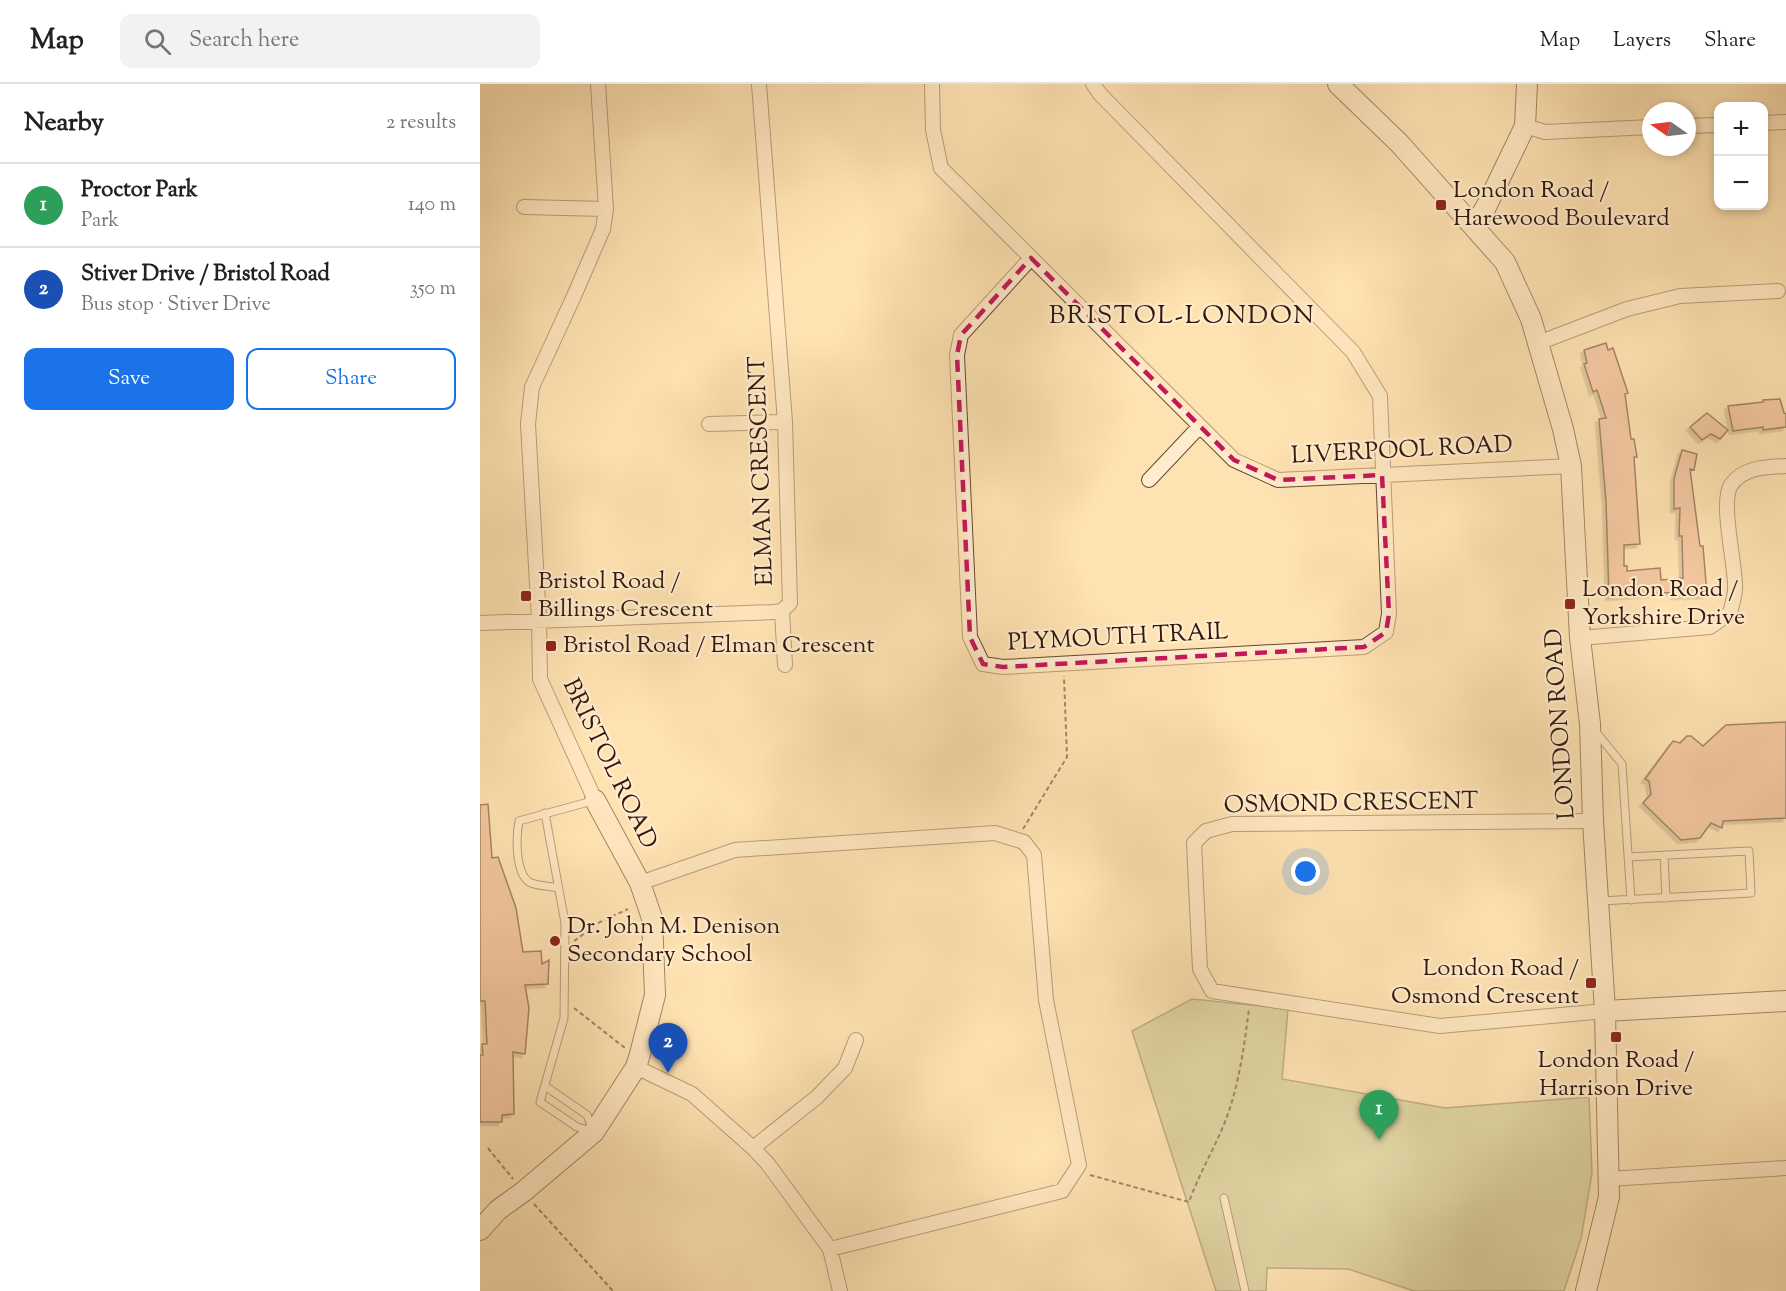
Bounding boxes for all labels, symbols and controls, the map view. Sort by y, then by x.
search box [120,14,540,68]
text: Map [30,21,84,61]
icon: search [141,25,174,58]
text: Search here [189,25,299,57]
text: Map [1540,26,1580,56]
text: Layers [1613,26,1671,56]
text: Share [1704,26,1756,56]
north arrow [1642,102,1696,156]
map controls [1714,102,1768,210]
button: + [1714,102,1768,156]
text: Nearby [24,105,104,142]
text: 2 results [386,109,456,138]
button: − [1714,156,1768,210]
place label: London Road / Harewood Boulevard [1453,174,1670,236]
text: Proctor Park [81,175,198,207]
text: 1 [40,191,47,220]
text: 140 m [408,191,456,220]
marker: London Road / Harewood Boulevard [1434,198,1448,212]
text: Park [81,207,119,236]
text: Stiver Drive / Bristol Road [81,259,330,291]
text: 2 [39,275,48,304]
text: 350 m [410,275,456,304]
text: Bus stop · Stiver Drive [81,291,271,320]
district label: BRISTOL-LONDON [1049,298,1315,335]
button: Save [24,348,234,410]
button: Share [246,348,456,410]
street label: ELMAN CRESCENT [741,355,783,587]
street label: LIVERPOOL ROAD [1290,428,1514,474]
place label: Bristol Road / Billings Crescent [538,565,713,627]
place label: London Road / Yorkshire Drive [1582,573,1745,635]
marker: Bristol Road / Billings Crescent [519,589,533,603]
marker: London Road / Yorkshire Drive [1563,597,1577,611]
street label: PLYMOUTH TRAIL [1007,615,1229,661]
street label: LONDON ROAD [1537,627,1585,821]
place label: Bristol Road / Elman Crescent [563,629,875,663]
marker: Bristol Road / Elman Crescent [544,639,558,653]
street label: BRISTOL ROAD [553,673,665,855]
street label: OSMOND CRESCENT [1223,785,1479,823]
your location [1291,857,1320,886]
place label: Dr. John M. Denison Secondary School [567,910,780,972]
marker: Dr. John M. Denison Secondary School [548,934,562,948]
place label: London Road / Osmond Crescent [1391,952,1579,1014]
marker: London Road / Osmond Crescent [1584,976,1598,990]
pin: 2 [648,1024,687,1073]
marker: London Road / Harrison Drive [1609,1030,1623,1044]
place label: London Road / Harrison Drive [1538,1044,1694,1106]
pin: 1 [1360,1090,1398,1140]

